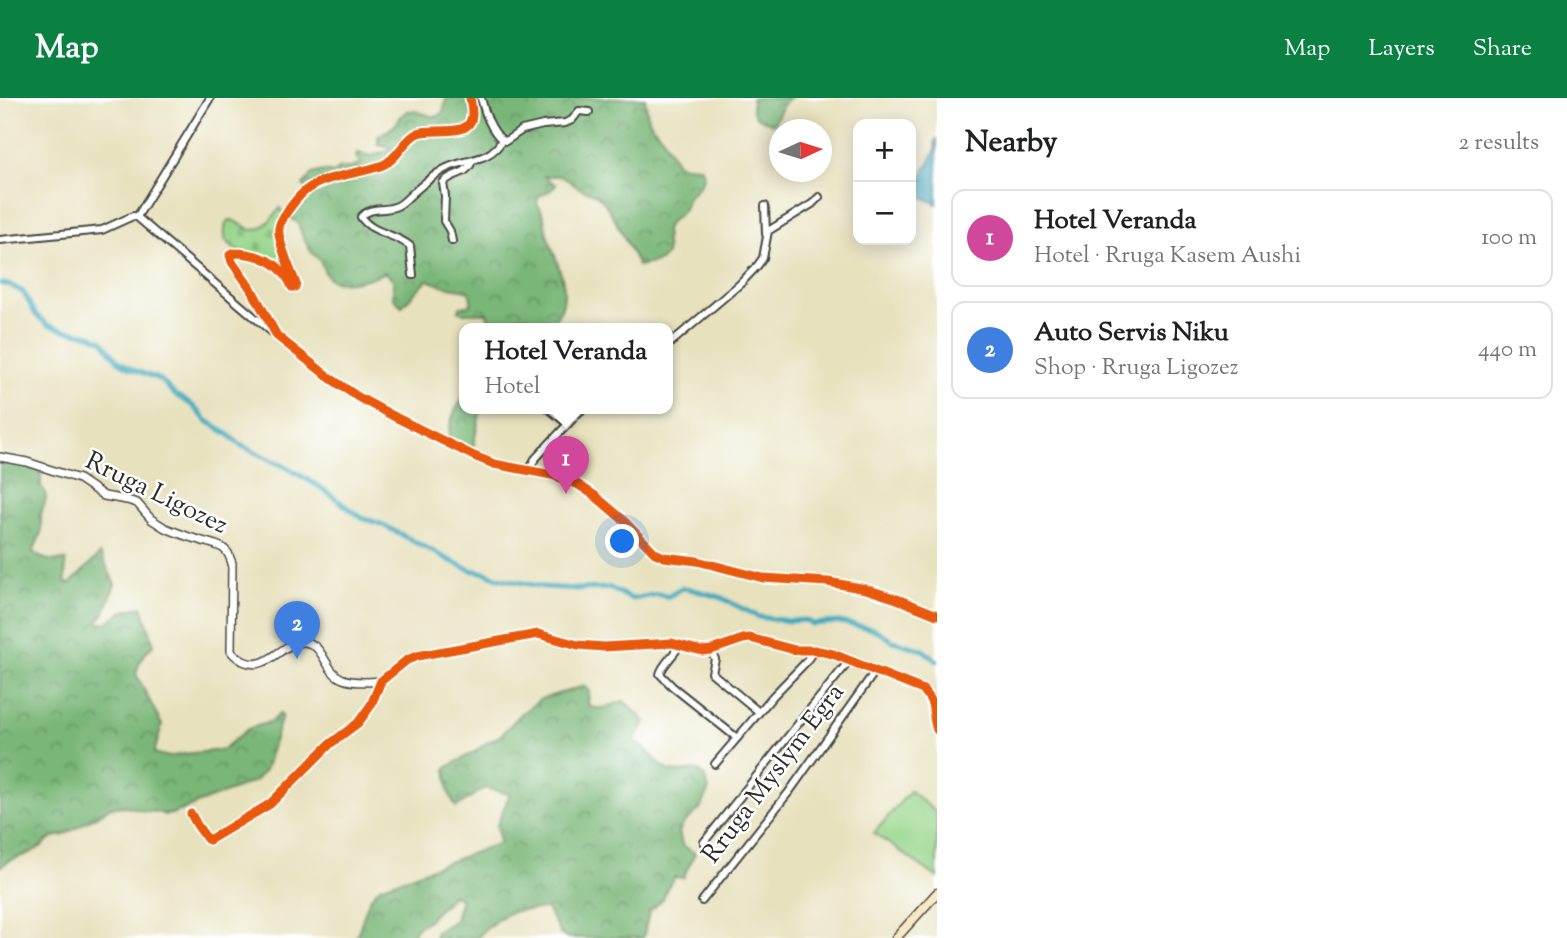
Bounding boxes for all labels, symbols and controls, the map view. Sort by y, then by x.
text: Map [35,25,99,73]
text: Map [1284,32,1330,66]
text: Layers [1368,32,1435,66]
text: Share [1473,32,1532,66]
north arrow [769,119,832,182]
map controls [853,119,916,245]
button: + [853,119,916,182]
text: Nearby [965,122,1057,165]
text: 2 results [1459,127,1539,160]
button: − [853,182,916,245]
text: Hotel Veranda [1034,203,1196,240]
text: 1 [986,222,994,255]
text: 100 m [1481,222,1537,255]
text: Hotel · Rruga Kasem Aushi [1034,240,1301,273]
text: Auto Servis Niku [1034,315,1229,352]
popup [459,323,673,414]
text: Hotel Veranda [485,334,647,371]
text: 2 [985,334,995,367]
text: 440 m [1478,334,1537,367]
text: Shop · Rruga Ligozez [1034,352,1238,385]
text: Hotel [485,371,540,404]
pin: 1 [543,436,589,494]
street label: Rruga Ligozez [78,443,234,545]
your location [605,524,639,558]
pin: 2 [274,601,320,659]
street label: Rruga Myslym Egra [694,676,854,872]

